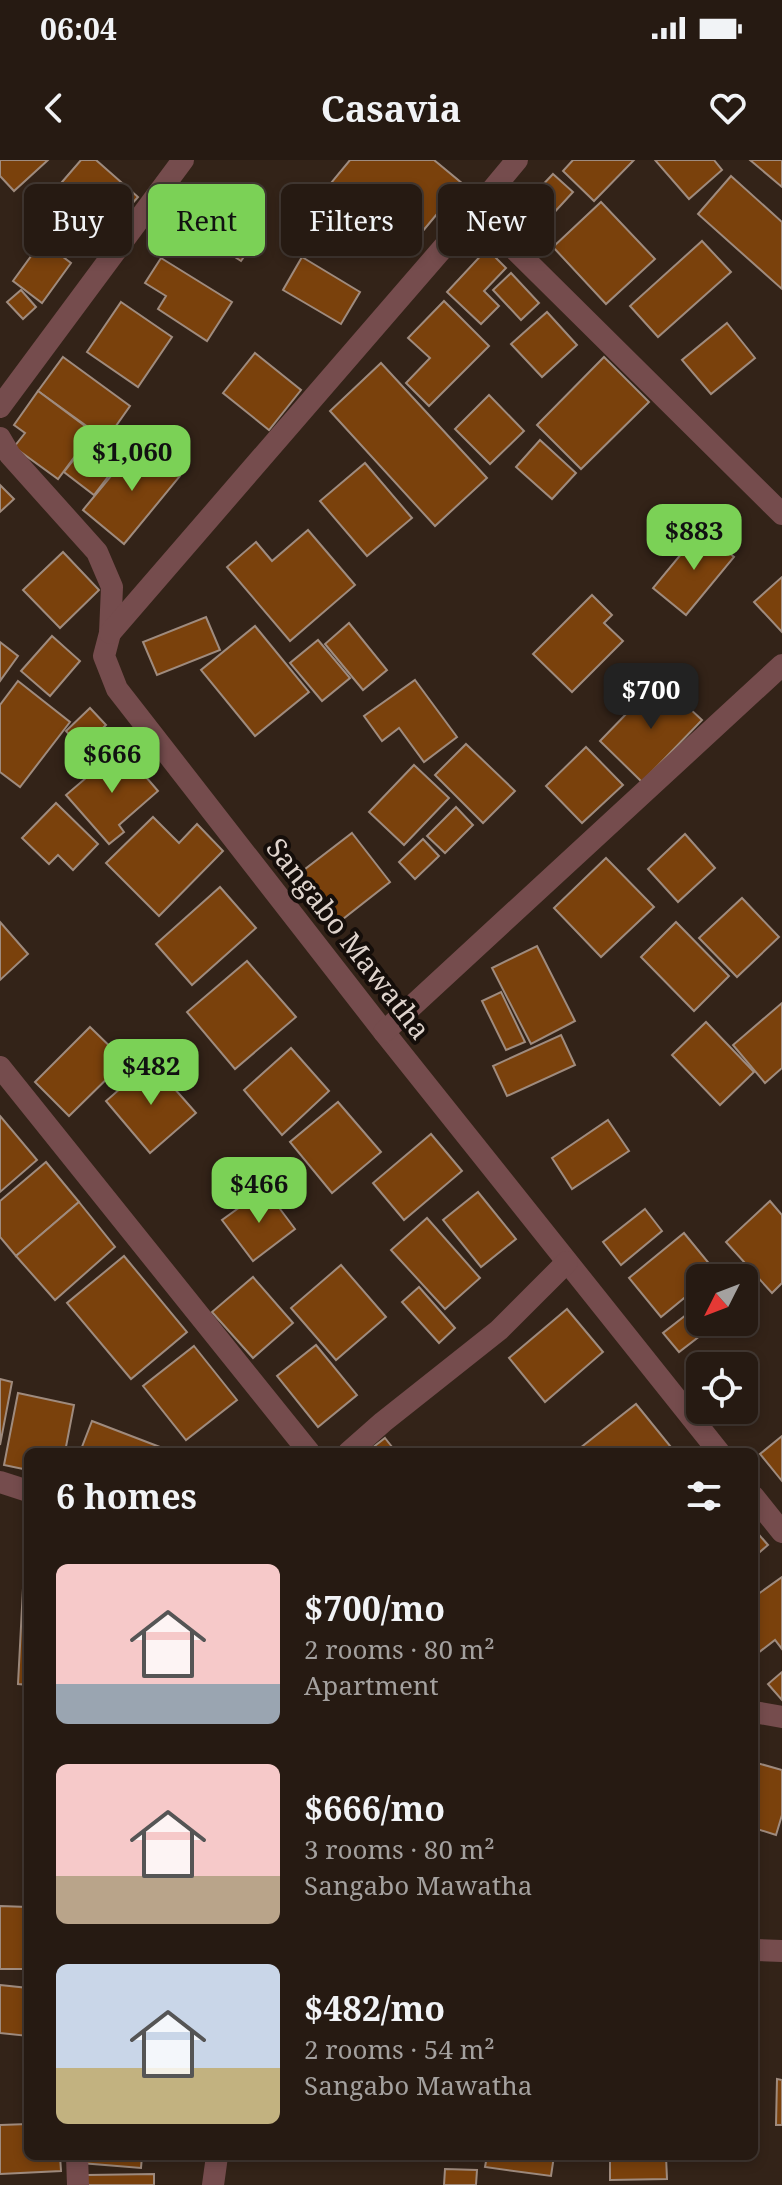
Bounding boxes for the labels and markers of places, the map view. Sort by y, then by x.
pin: $1,060 [67,425,197,493]
pin: $883 [647,504,741,572]
pin: $700 [604,663,698,731]
pin: $666 [65,727,159,795]
pin: $482 [104,1039,198,1107]
pin: $466 [212,1157,306,1225]

